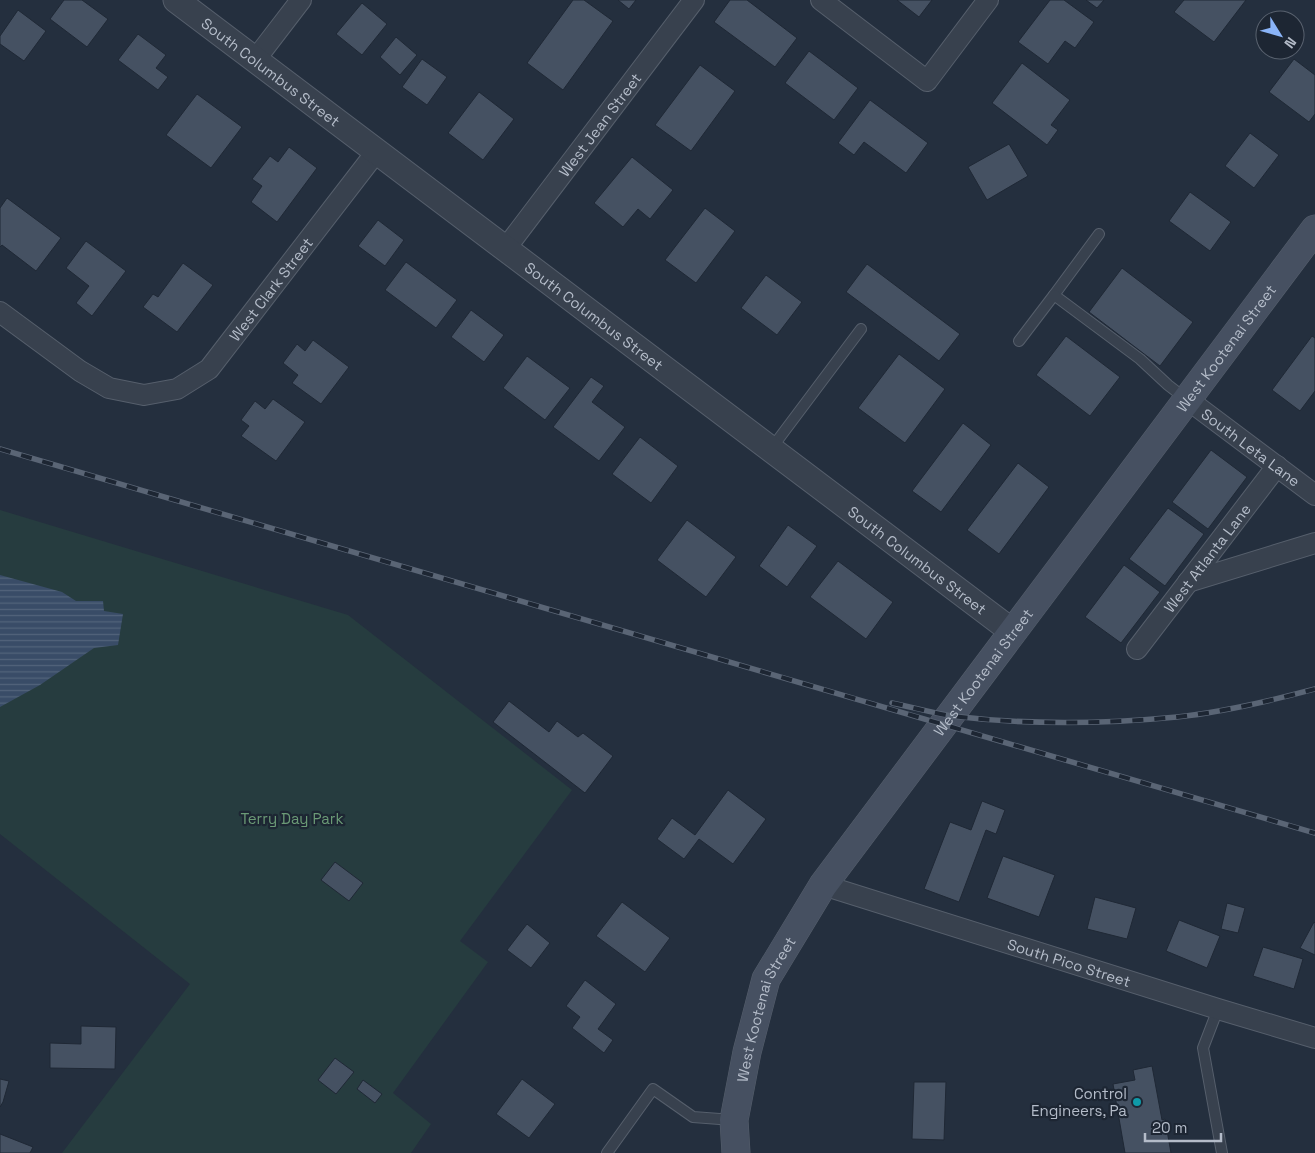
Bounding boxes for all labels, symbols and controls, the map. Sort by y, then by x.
north arrow [1255,10,1305,60]
street label: South Columbus Street [198,13,344,130]
text: N [1280,34,1300,52]
street label: West Jean Street [554,69,645,180]
street label: West Clark Street [225,233,317,345]
street label: South Columbus Street [521,257,667,374]
street label: West Kootenai Street [1172,280,1280,415]
street label: South Leta Lane [1198,404,1304,490]
street label: West Atlanta Lane [1159,499,1255,616]
street label: South Columbus Street [844,501,991,618]
street label: West Kootenai Street [929,604,1037,739]
park label: Terry Day Park [240,809,344,828]
street label: West Kootenai Street [732,933,799,1084]
street label: South Pico Street [1005,934,1133,991]
place label: Control Engineers, Pa [1031,1084,1127,1120]
marker: Control Engineers, Pa [1131,1096,1143,1108]
scale bar [1145,1110,1221,1142]
text: 20 m [1152,1118,1187,1137]

